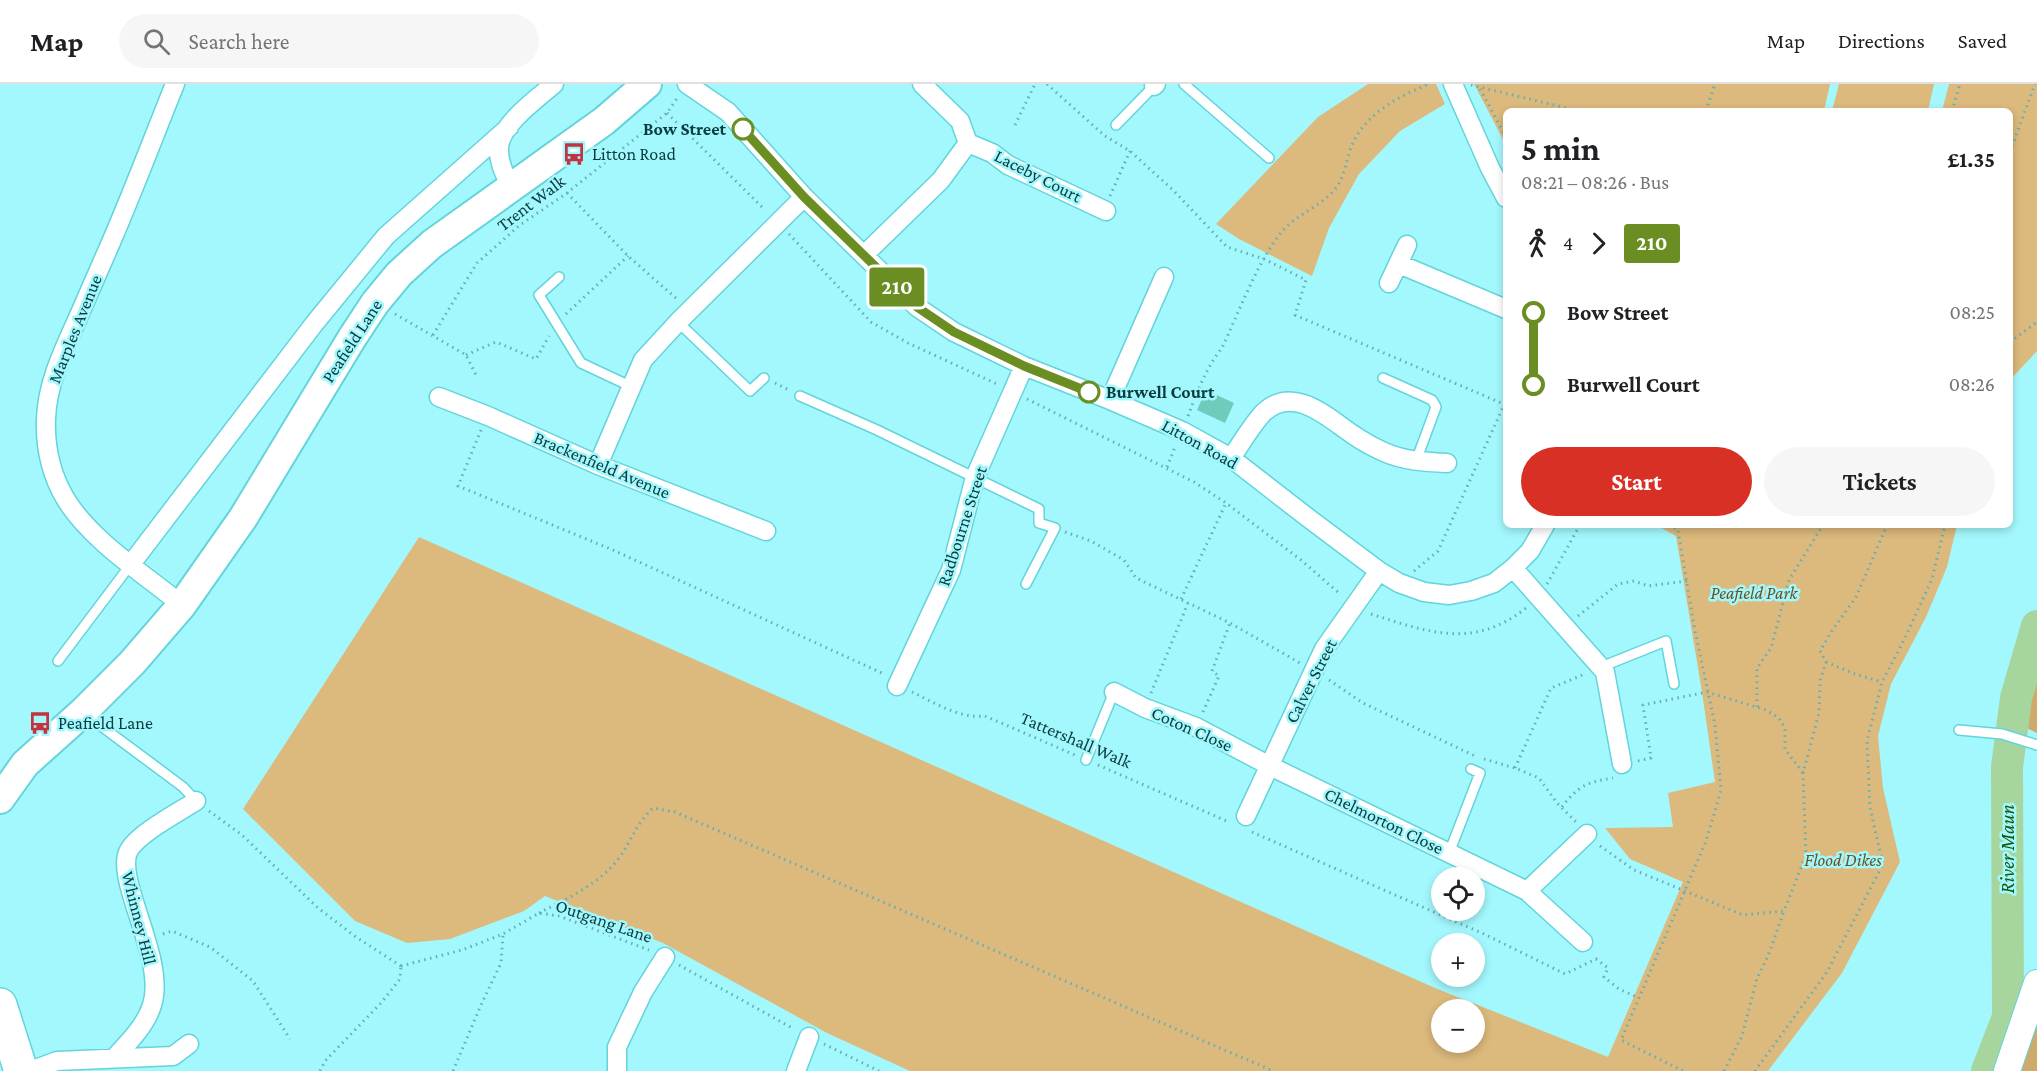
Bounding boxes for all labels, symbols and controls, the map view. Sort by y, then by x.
search box [119,14,539,68]
icon: search [140,25,173,58]
text: Map [30,26,83,57]
text: Search here [188,29,289,54]
text: Map [1767,29,1805,53]
text: Directions [1838,29,1925,53]
text: Saved [1958,29,2007,53]
marker: Bow Street [732,118,754,140]
place label: Bow Street [643,119,727,139]
text: 5 min [1521,130,1600,167]
bus stop icon: Litton Road [561,141,587,167]
place label: Litton Road [592,144,676,164]
street label: Laceby Court [991,146,1086,207]
text: £1.35 [1947,147,1995,172]
street label: Trent Walk [493,171,569,235]
text: 08:21 – 08:26 · Bus [1521,171,1669,193]
icon: walk [1521,227,1554,260]
icon: forward [1582,227,1615,260]
text: 210 [1636,231,1668,255]
text: 4 [1563,232,1573,254]
line badge: 210 [862,268,932,306]
street label: Marples Avenue [44,272,106,386]
text: 210 [881,275,913,299]
street label: Peafield Lane [318,296,386,386]
text: Bow Street [1567,300,1669,325]
text: 08:25 [1949,301,1995,323]
text: Burwell Court [1567,372,1700,397]
text: 08:26 [1949,373,1995,395]
marker: Burwell Court [1078,381,1100,403]
place label: Burwell Court [1106,382,1215,402]
street label: Litton Road [1158,415,1242,473]
street label: Brackenfield Avenue [531,427,673,503]
button: Start [1521,447,1752,516]
button: Tickets [1764,447,1995,516]
street label: Radbourne Street [933,463,991,588]
park label: Peafield Park [1711,583,1799,603]
street label: Calver Street [1281,635,1341,726]
street label: Coton Close [1148,702,1236,756]
street label: Tattershall Walk [1017,708,1135,773]
bus stop icon: Peafield Lane [27,710,53,736]
place label: Peafield Lane [58,713,153,733]
street label: Chelmorton Close [1321,784,1447,858]
water label: River Maun [1996,804,2018,894]
park label: Flood Dikes [1804,850,1882,870]
map controls [1431,867,1485,1053]
button: locate [1431,867,1485,921]
street label: Whinney Hill [118,869,160,967]
street label: Outgang Lane [553,895,655,947]
button: + [1431,933,1485,987]
button: − [1431,999,1485,1053]

